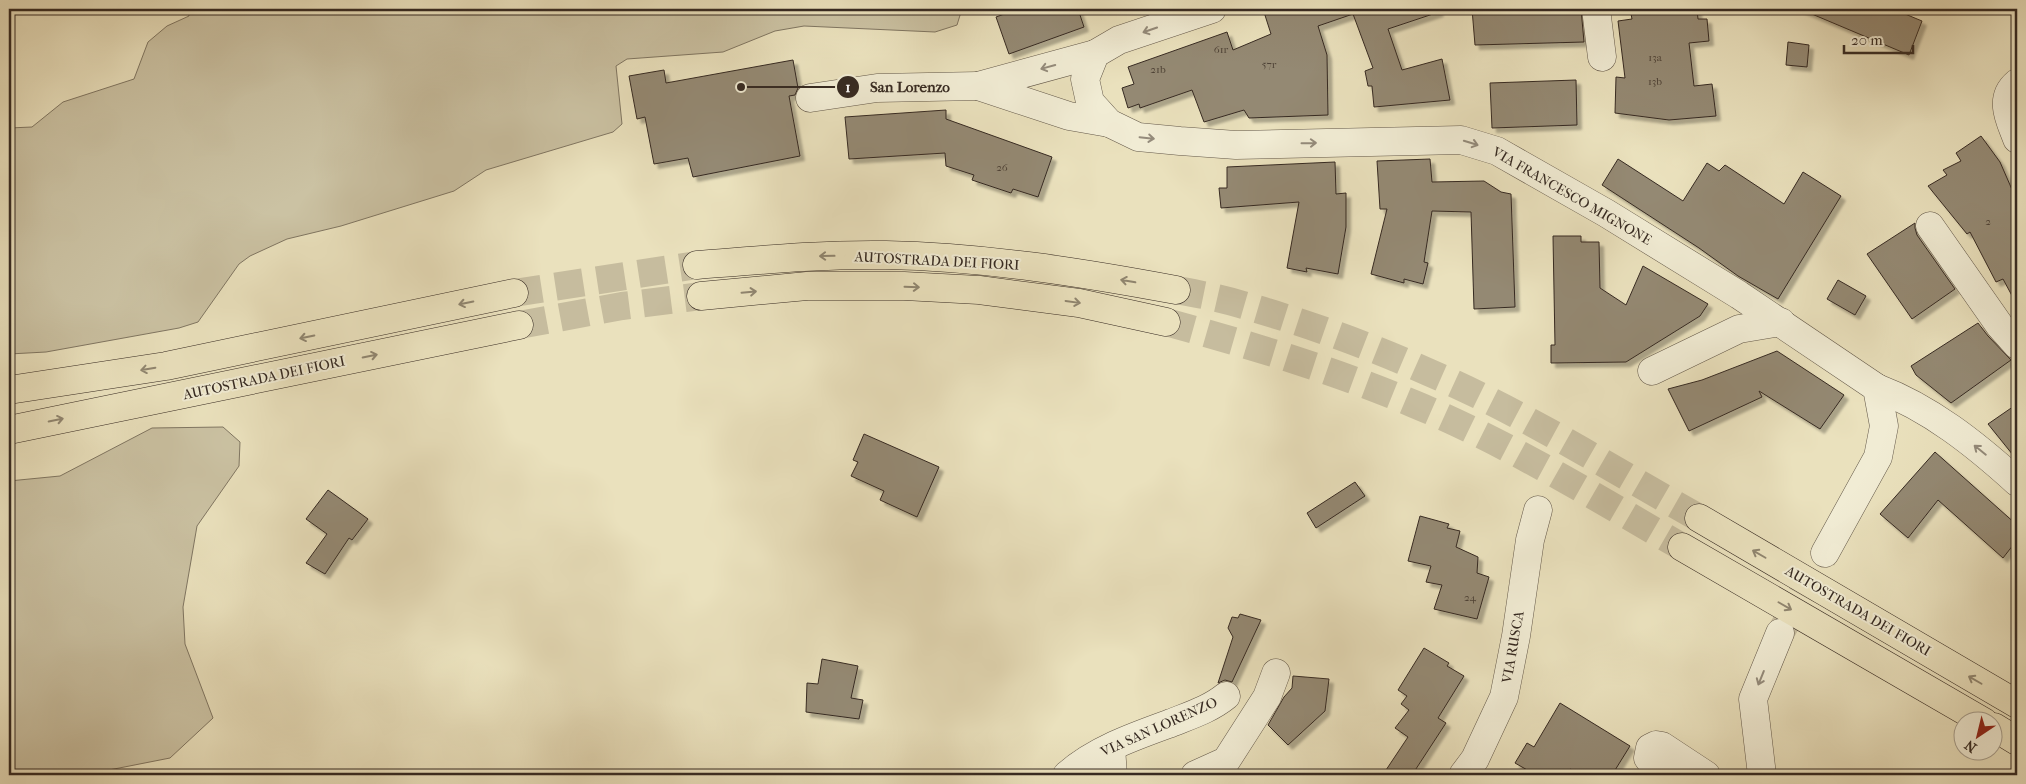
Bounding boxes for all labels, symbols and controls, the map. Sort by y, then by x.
scale bar [1844,22,1912,54]
one-way arrow [1142,26,1158,35]
text: 20 m [1851,31,1883,49]
house number: 61r [1214,43,1229,56]
house number: 13a [1648,51,1663,64]
house number: 57r [1262,58,1277,71]
one-way arrow [1041,63,1057,72]
house number: 21b [1150,63,1166,76]
callout: San Lorenzo [835,72,960,102]
house number: 13b [1648,75,1662,88]
text: 1 [845,78,851,96]
text: San Lorenzo [870,78,950,96]
one-way arrow [1139,133,1155,143]
one-way arrow [1300,138,1317,148]
one-way arrow [1463,138,1479,148]
street label: VIA FRANCESCO MIGNONE [1488,143,1655,249]
house number: 26 [996,161,1008,174]
house number: 2 [1985,215,1991,228]
street label: AUTOSTRADA DEI FIORI [853,248,1020,274]
one-way arrow [819,251,836,261]
one-way arrow [1120,275,1136,285]
one-way arrow [903,282,919,291]
one-way arrow [741,287,757,296]
one-way arrow [1065,298,1081,308]
one-way arrow [458,299,474,308]
one-way arrow [300,333,316,342]
one-way arrow [361,351,377,360]
street label: AUTOSTRADA DEI FIORI [180,352,347,404]
one-way arrow [140,364,156,374]
one-way arrow [48,415,64,425]
one-way arrow [1974,445,1987,456]
one-way arrow [1753,548,1767,558]
street label: AUTOSTRADA DEI FIORI [1781,562,1934,660]
house number: 24 [1464,591,1477,604]
one-way arrow [1778,601,1793,611]
street label: VIA RUSCA [1498,609,1528,685]
one-way arrow [1756,670,1766,685]
one-way arrow [1968,674,1983,684]
street label: VIA SAN LORENZO [1097,694,1220,761]
north arrow [1954,712,2004,762]
text: N [1961,736,1980,756]

